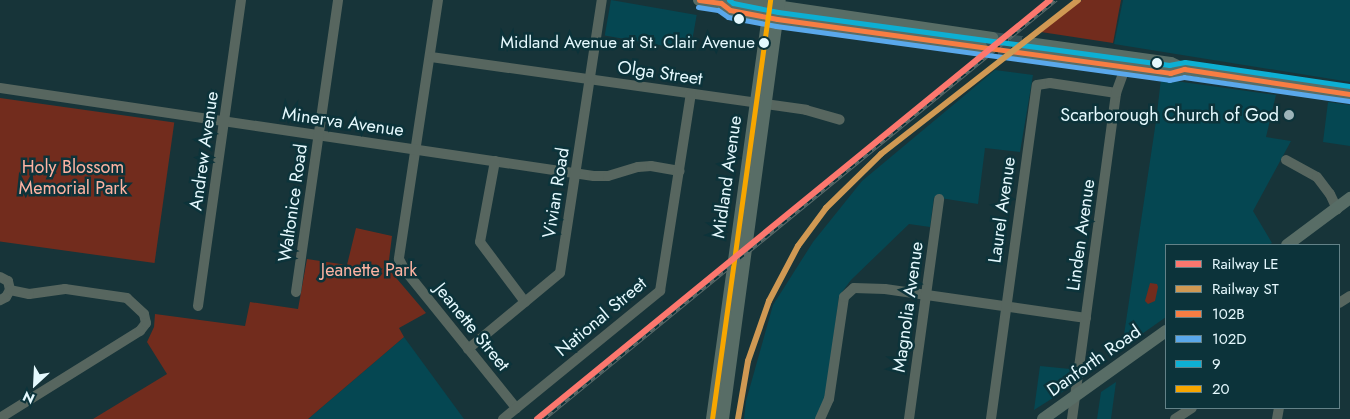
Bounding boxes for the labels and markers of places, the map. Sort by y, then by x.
unlabelled marker [734,14,744,24]
place label: Midland Avenue at St. Clair Avenue [500,33,755,53]
marker: Midland Avenue at St. Clair Avenue [759,38,769,48]
unlabelled marker [1152,58,1162,68]
place label: Scarborough Church of God [1060,104,1279,126]
marker: Scarborough Church of God [1283,109,1295,121]

